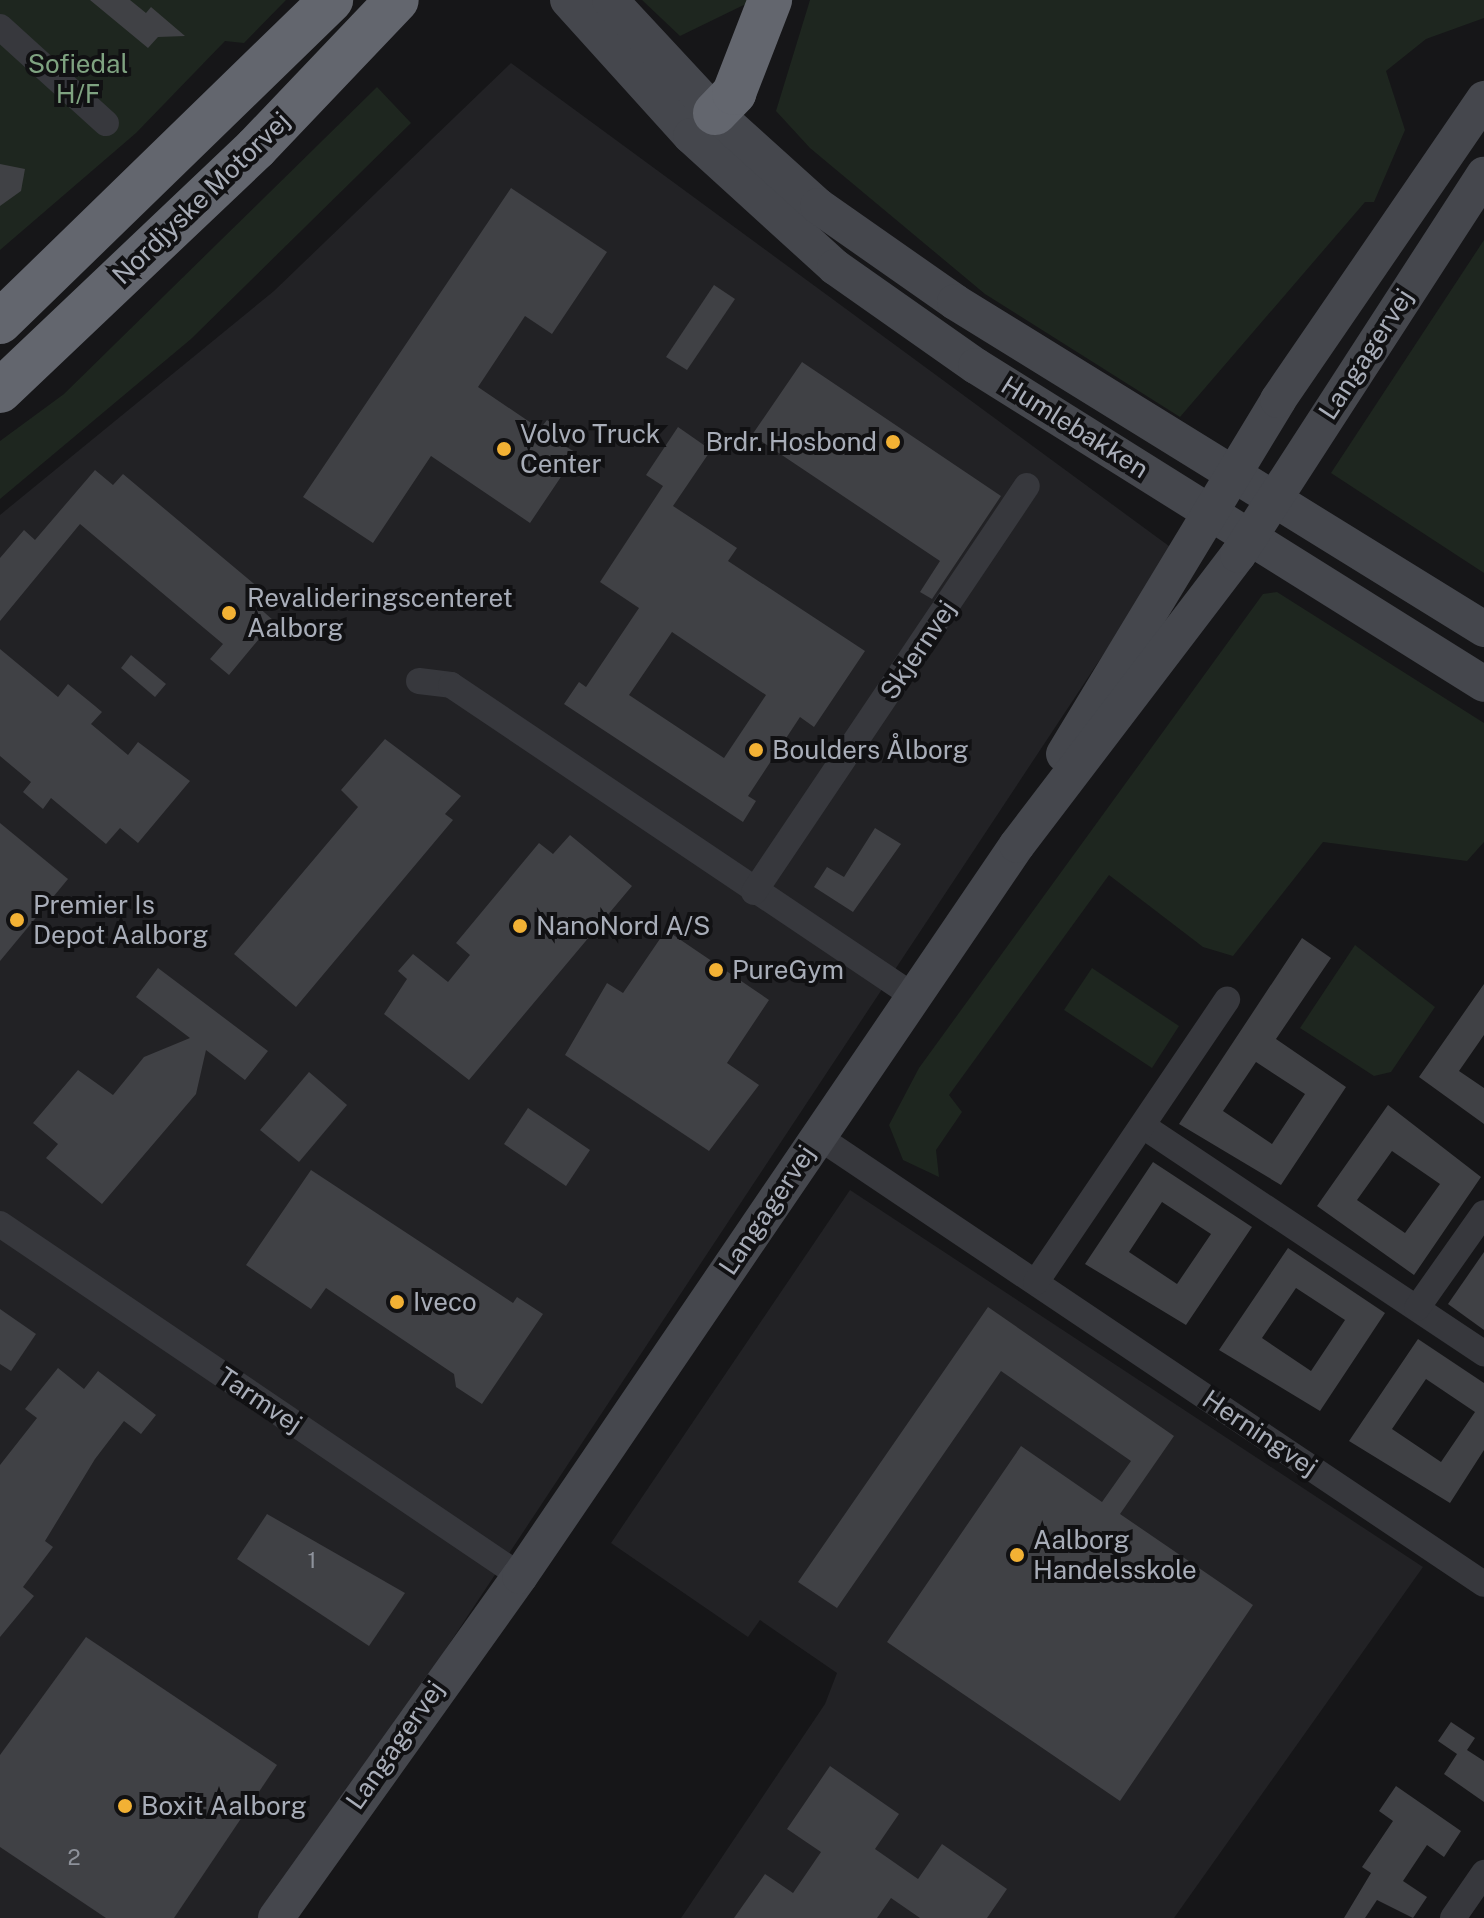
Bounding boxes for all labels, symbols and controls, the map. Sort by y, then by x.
park label: Sofiedal H/F [28,48,128,110]
street label: Nordjyske Motorvej [106,105,296,291]
street label: Langagervej [1312,283,1420,425]
street label: Humlebakken [996,369,1154,485]
place label: Volvo Truck Center [520,418,661,480]
place label: Brdr. Hosbond [705,426,877,458]
marker: Brdr. Hosbond [884,433,902,451]
marker: Volvo Truck Center [495,440,513,458]
place label: Revalideringscenteret Aalborg [247,582,513,644]
street label: Skjernvej [874,595,962,705]
marker: Revalideringscenteret Aalborg [218,602,240,624]
place label: Boulders Ålborg [772,734,969,766]
marker: Boulders Ålborg [747,741,765,759]
place label: Premier Is Depot Aalborg [33,889,208,950]
place label: NanoNord A/S [536,910,710,942]
marker: Premier Is Depot Aalborg [8,911,26,929]
marker: NanoNord A/S [511,917,529,935]
place label: PureGym [732,954,844,986]
marker: PureGym [707,961,725,979]
street label: Langagervej [712,1139,822,1281]
place label: Iveco [413,1286,477,1318]
marker: Iveco [388,1293,406,1311]
street label: Tarmvej [212,1361,308,1439]
street label: Herningvej [1197,1383,1323,1483]
place label: Aalborg Handelsskole [1033,1524,1197,1586]
marker: Aalborg Handelsskole [1008,1546,1026,1564]
house number: 1 [308,1548,316,1574]
street label: Langagervej [339,1675,451,1815]
place label: Boxit Aalborg [141,1790,307,1822]
marker: Boxit Aalborg [116,1797,134,1815]
house number: 2 [67,1845,81,1871]

